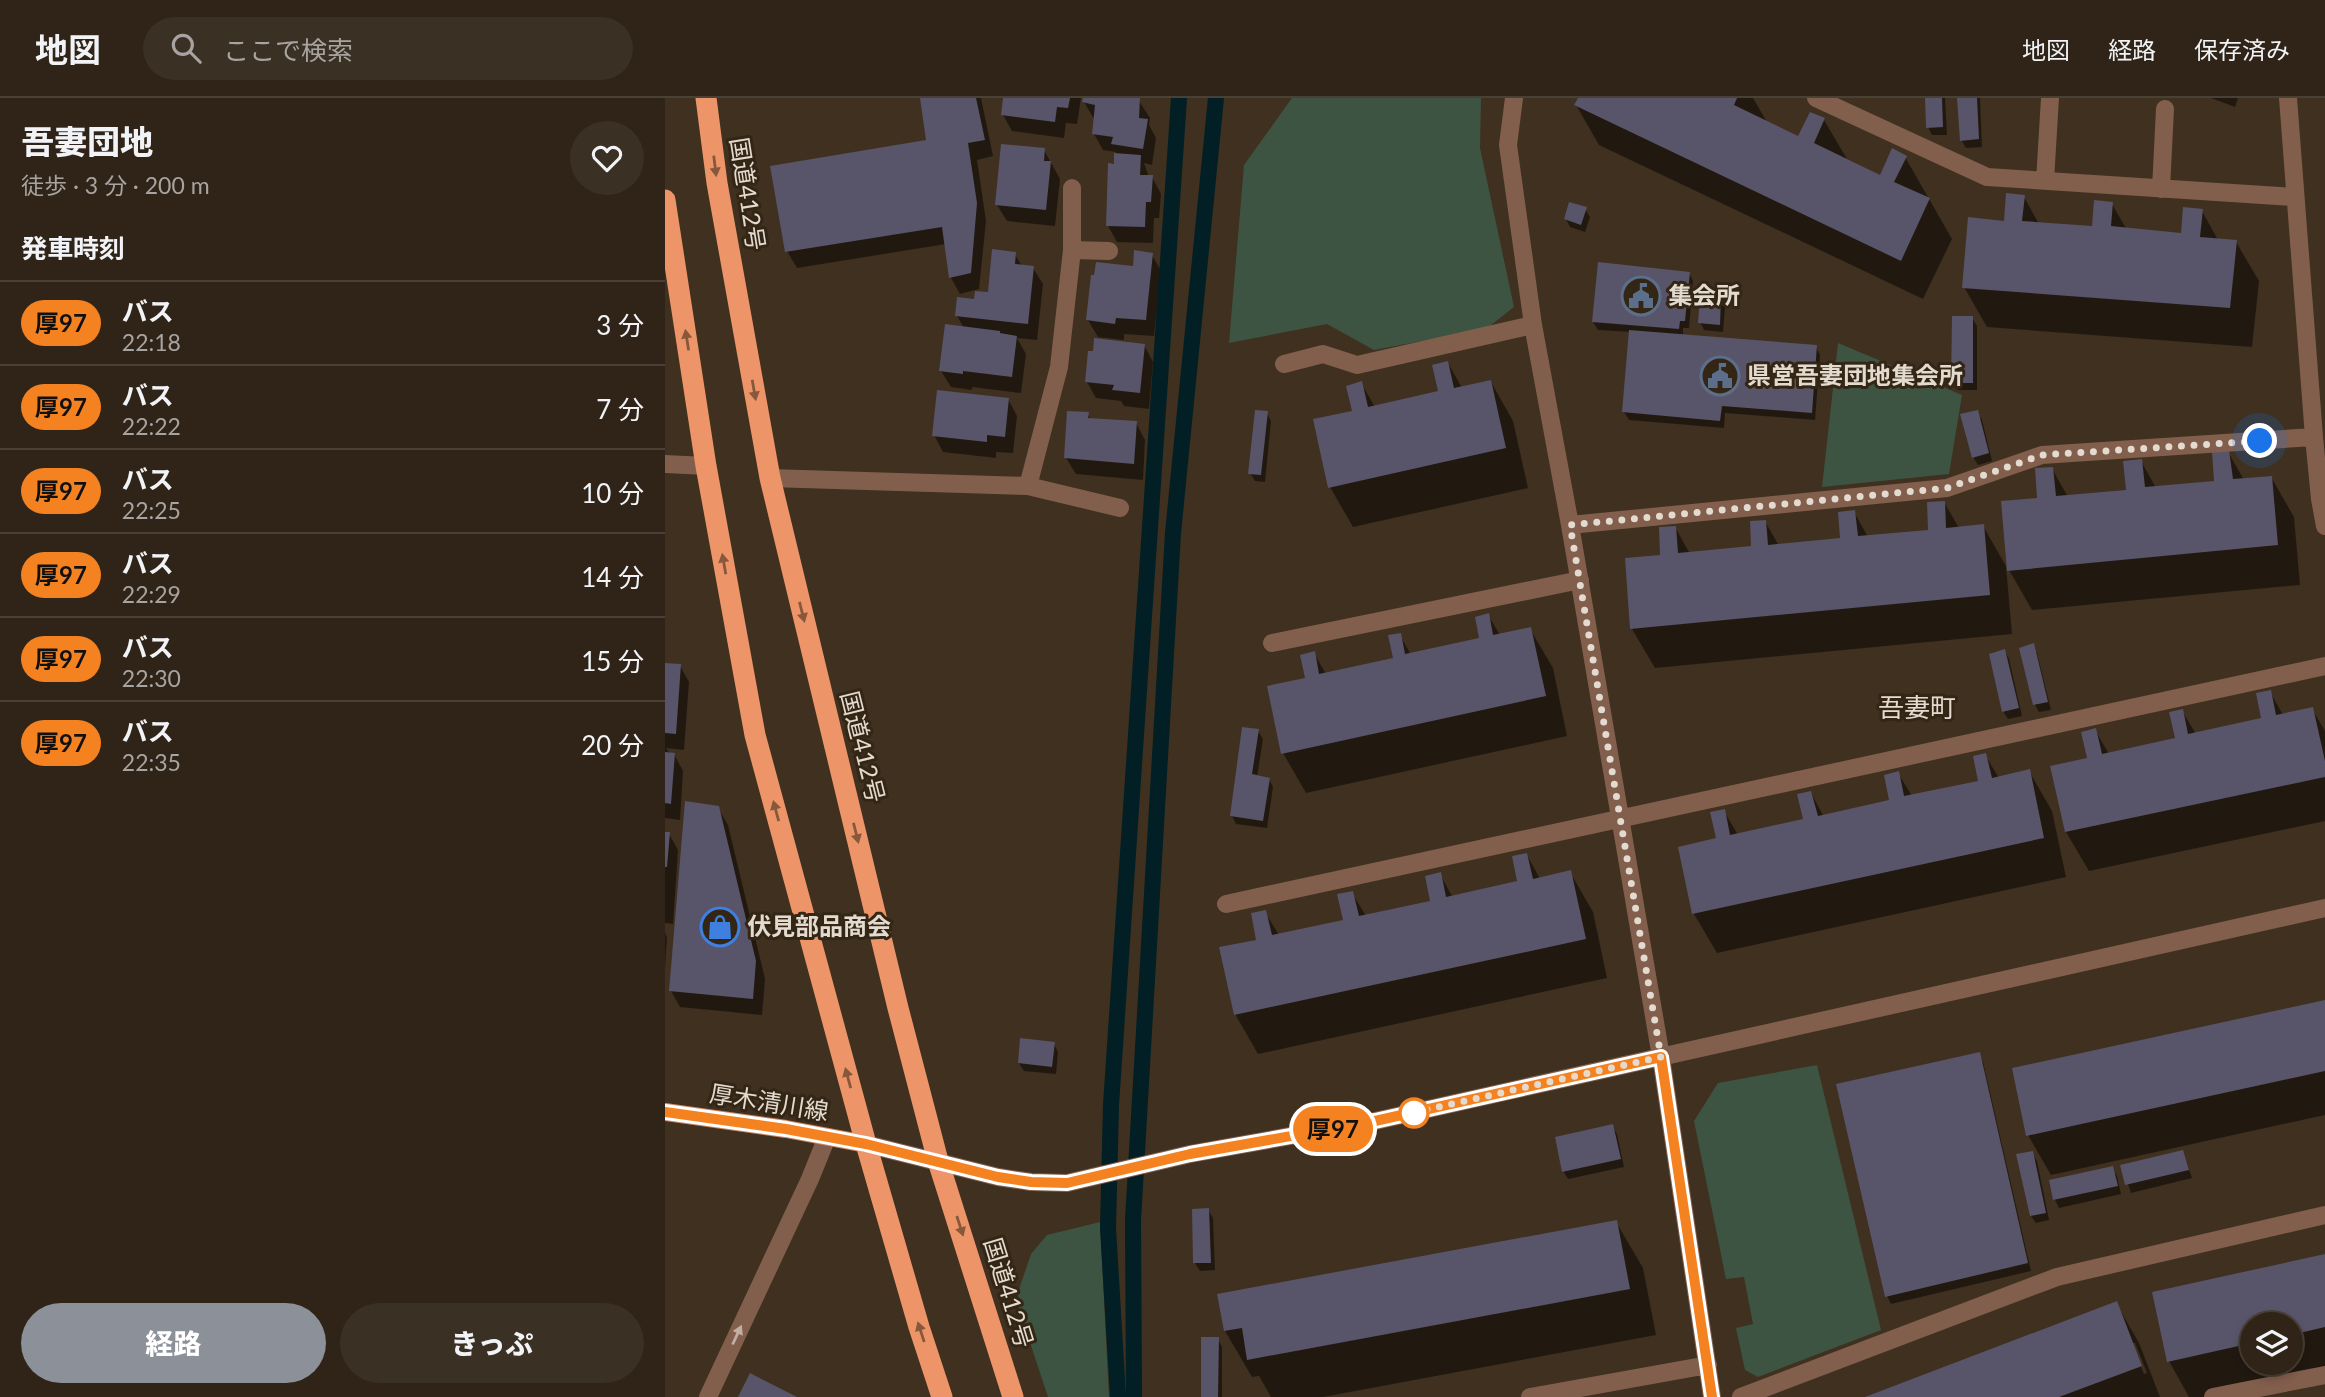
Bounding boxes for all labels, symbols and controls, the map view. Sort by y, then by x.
search box [143,17,633,80]
text: 地図 [35,29,101,69]
icon: search [167,29,205,67]
text: ここで検索 [223,34,353,66]
text: 地図 [2022,35,2070,64]
text: 経路 [2108,35,2156,64]
text: 保存済み [2194,35,2290,64]
text: 吾妻団地 [21,121,153,161]
button: heart [570,121,644,195]
street label: 国道412号 [725,135,772,252]
one-way arrow [709,155,720,177]
text: 徒歩 · 3 分 · 200 m [21,171,210,199]
text: 発車時刻 [21,232,125,264]
public building icon: 集会所 [1620,275,1662,317]
place label: 集会所 [1668,280,1740,309]
text: バス [122,295,174,327]
text: 厚97 [35,308,87,337]
text: 3 分 [596,309,644,341]
text: 22:18 [122,328,181,356]
one-way arrow [681,329,692,351]
public building icon: 県営吾妻団地集会所 [1699,355,1741,397]
place label: 県営吾妻団地集会所 [1747,360,1963,389]
text: バス [122,379,174,411]
one-way arrow [749,379,760,401]
text: 厚97 [35,392,87,421]
text: 7 分 [596,393,644,425]
text: 22:22 [122,412,181,440]
your location [2242,423,2277,458]
text: バス [122,463,174,495]
text: 厚97 [35,476,87,505]
text: 10 分 [581,477,644,509]
text: 22:25 [122,496,181,524]
text: バス [122,547,174,579]
one-way arrow [718,553,729,575]
text: 厚97 [35,560,87,589]
text: 14 分 [581,561,644,593]
text: 22:29 [122,580,181,608]
one-way arrow [797,601,808,623]
text: バス [122,631,174,663]
text: 厚97 [35,644,87,673]
text: 15 分 [581,645,644,677]
text: 22:30 [122,664,181,692]
street label: 国道412号 [836,688,891,805]
district label: 吾妻町 [1878,691,1956,723]
text: バス [122,715,174,747]
text: 厚97 [35,728,87,757]
text: 20 分 [581,729,644,761]
text: 22:35 [122,748,181,776]
one-way arrow [770,800,781,822]
one-way arrow [851,822,862,844]
shop icon: 伏見部品商会 [699,906,741,948]
place label: 伏見部品商会 [747,911,891,940]
one-way arrow [842,1067,853,1089]
street label: 厚木清川線 [708,1078,831,1125]
unlabelled marker [1399,1098,1429,1128]
line badge: 厚97 [1293,1106,1373,1152]
text: 厚97 [1307,1114,1359,1143]
one-way arrow [955,1215,965,1236]
street label: 国道412号 [979,1234,1040,1351]
button: 経路 [21,1303,326,1383]
button: きっぷ [340,1303,644,1383]
map controls [2240,1312,2303,1375]
button: layers [2240,1312,2303,1375]
one-way arrow [915,1321,926,1342]
one-way arrow [731,1325,743,1345]

